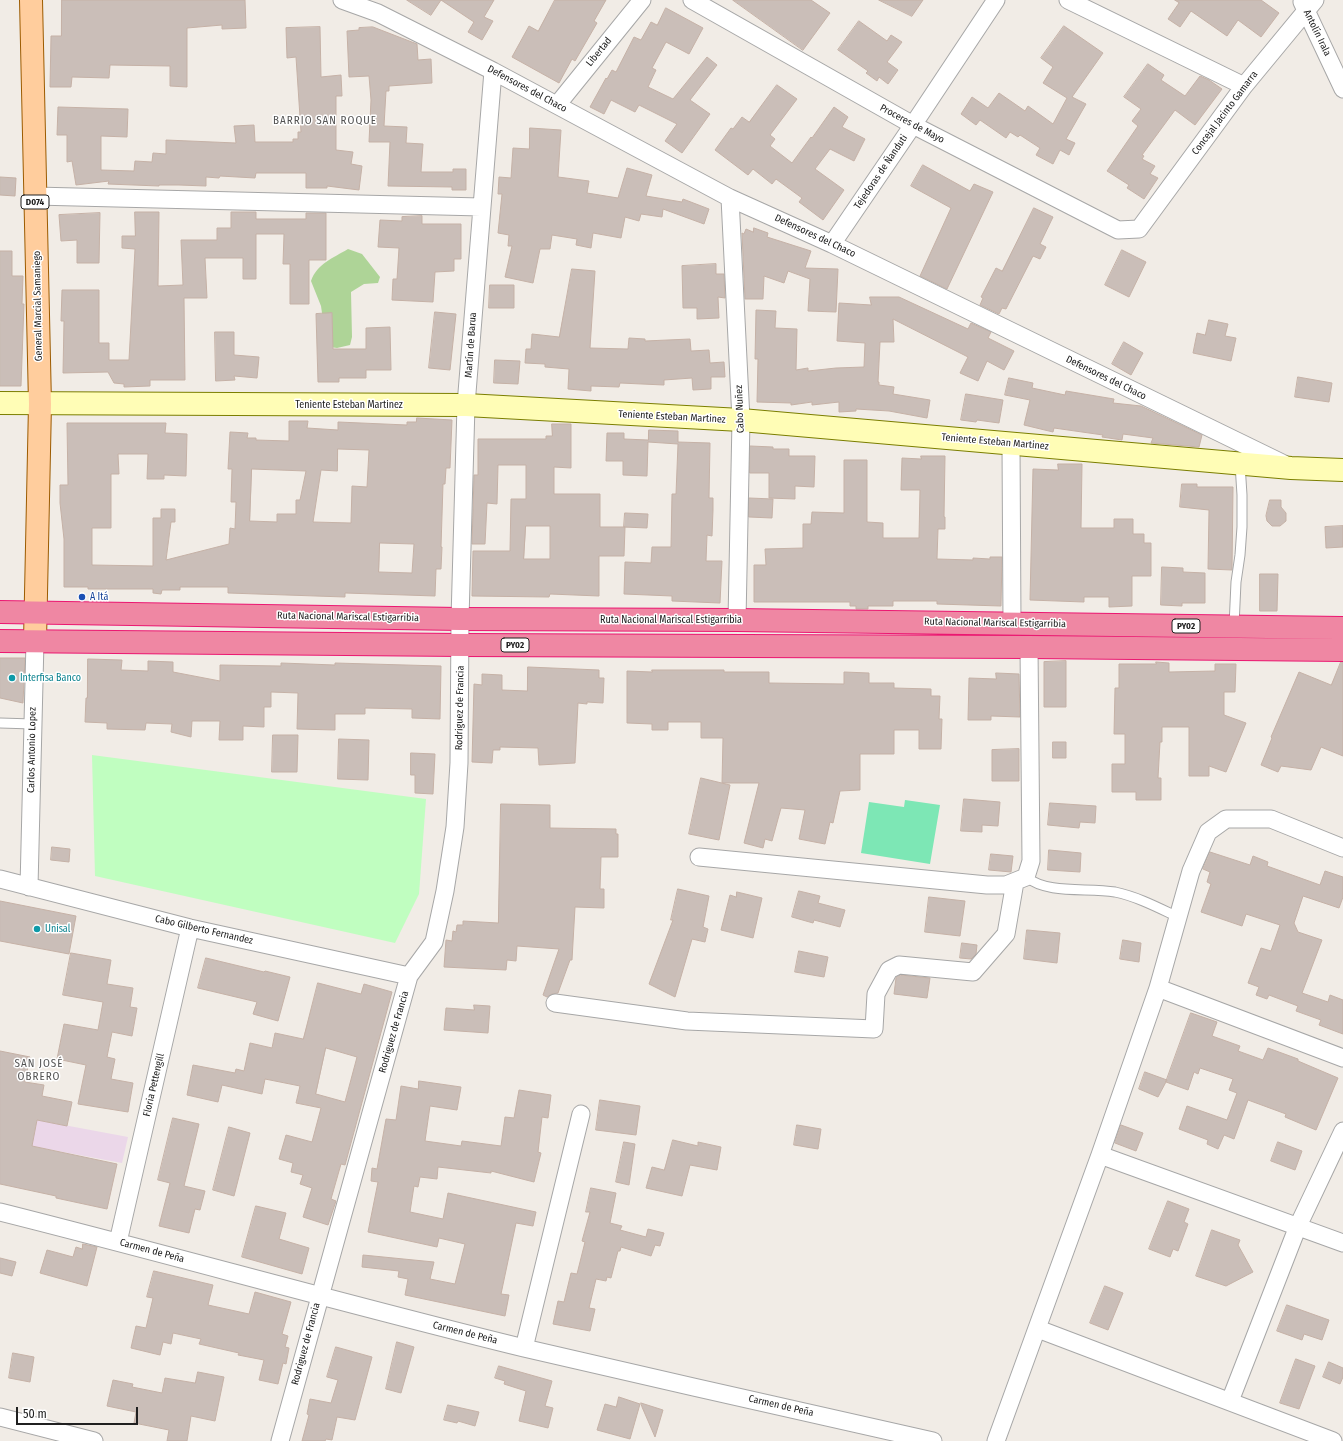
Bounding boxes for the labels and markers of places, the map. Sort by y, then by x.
place label: A Itá [90,591,108,603]
marker: A Itá [77,592,87,602]
place label: Interfisa Banco [20,672,81,684]
marker: Interfisa Banco [7,673,17,683]
place label: Unisal [45,923,70,935]
marker: Unisal [32,924,42,934]

